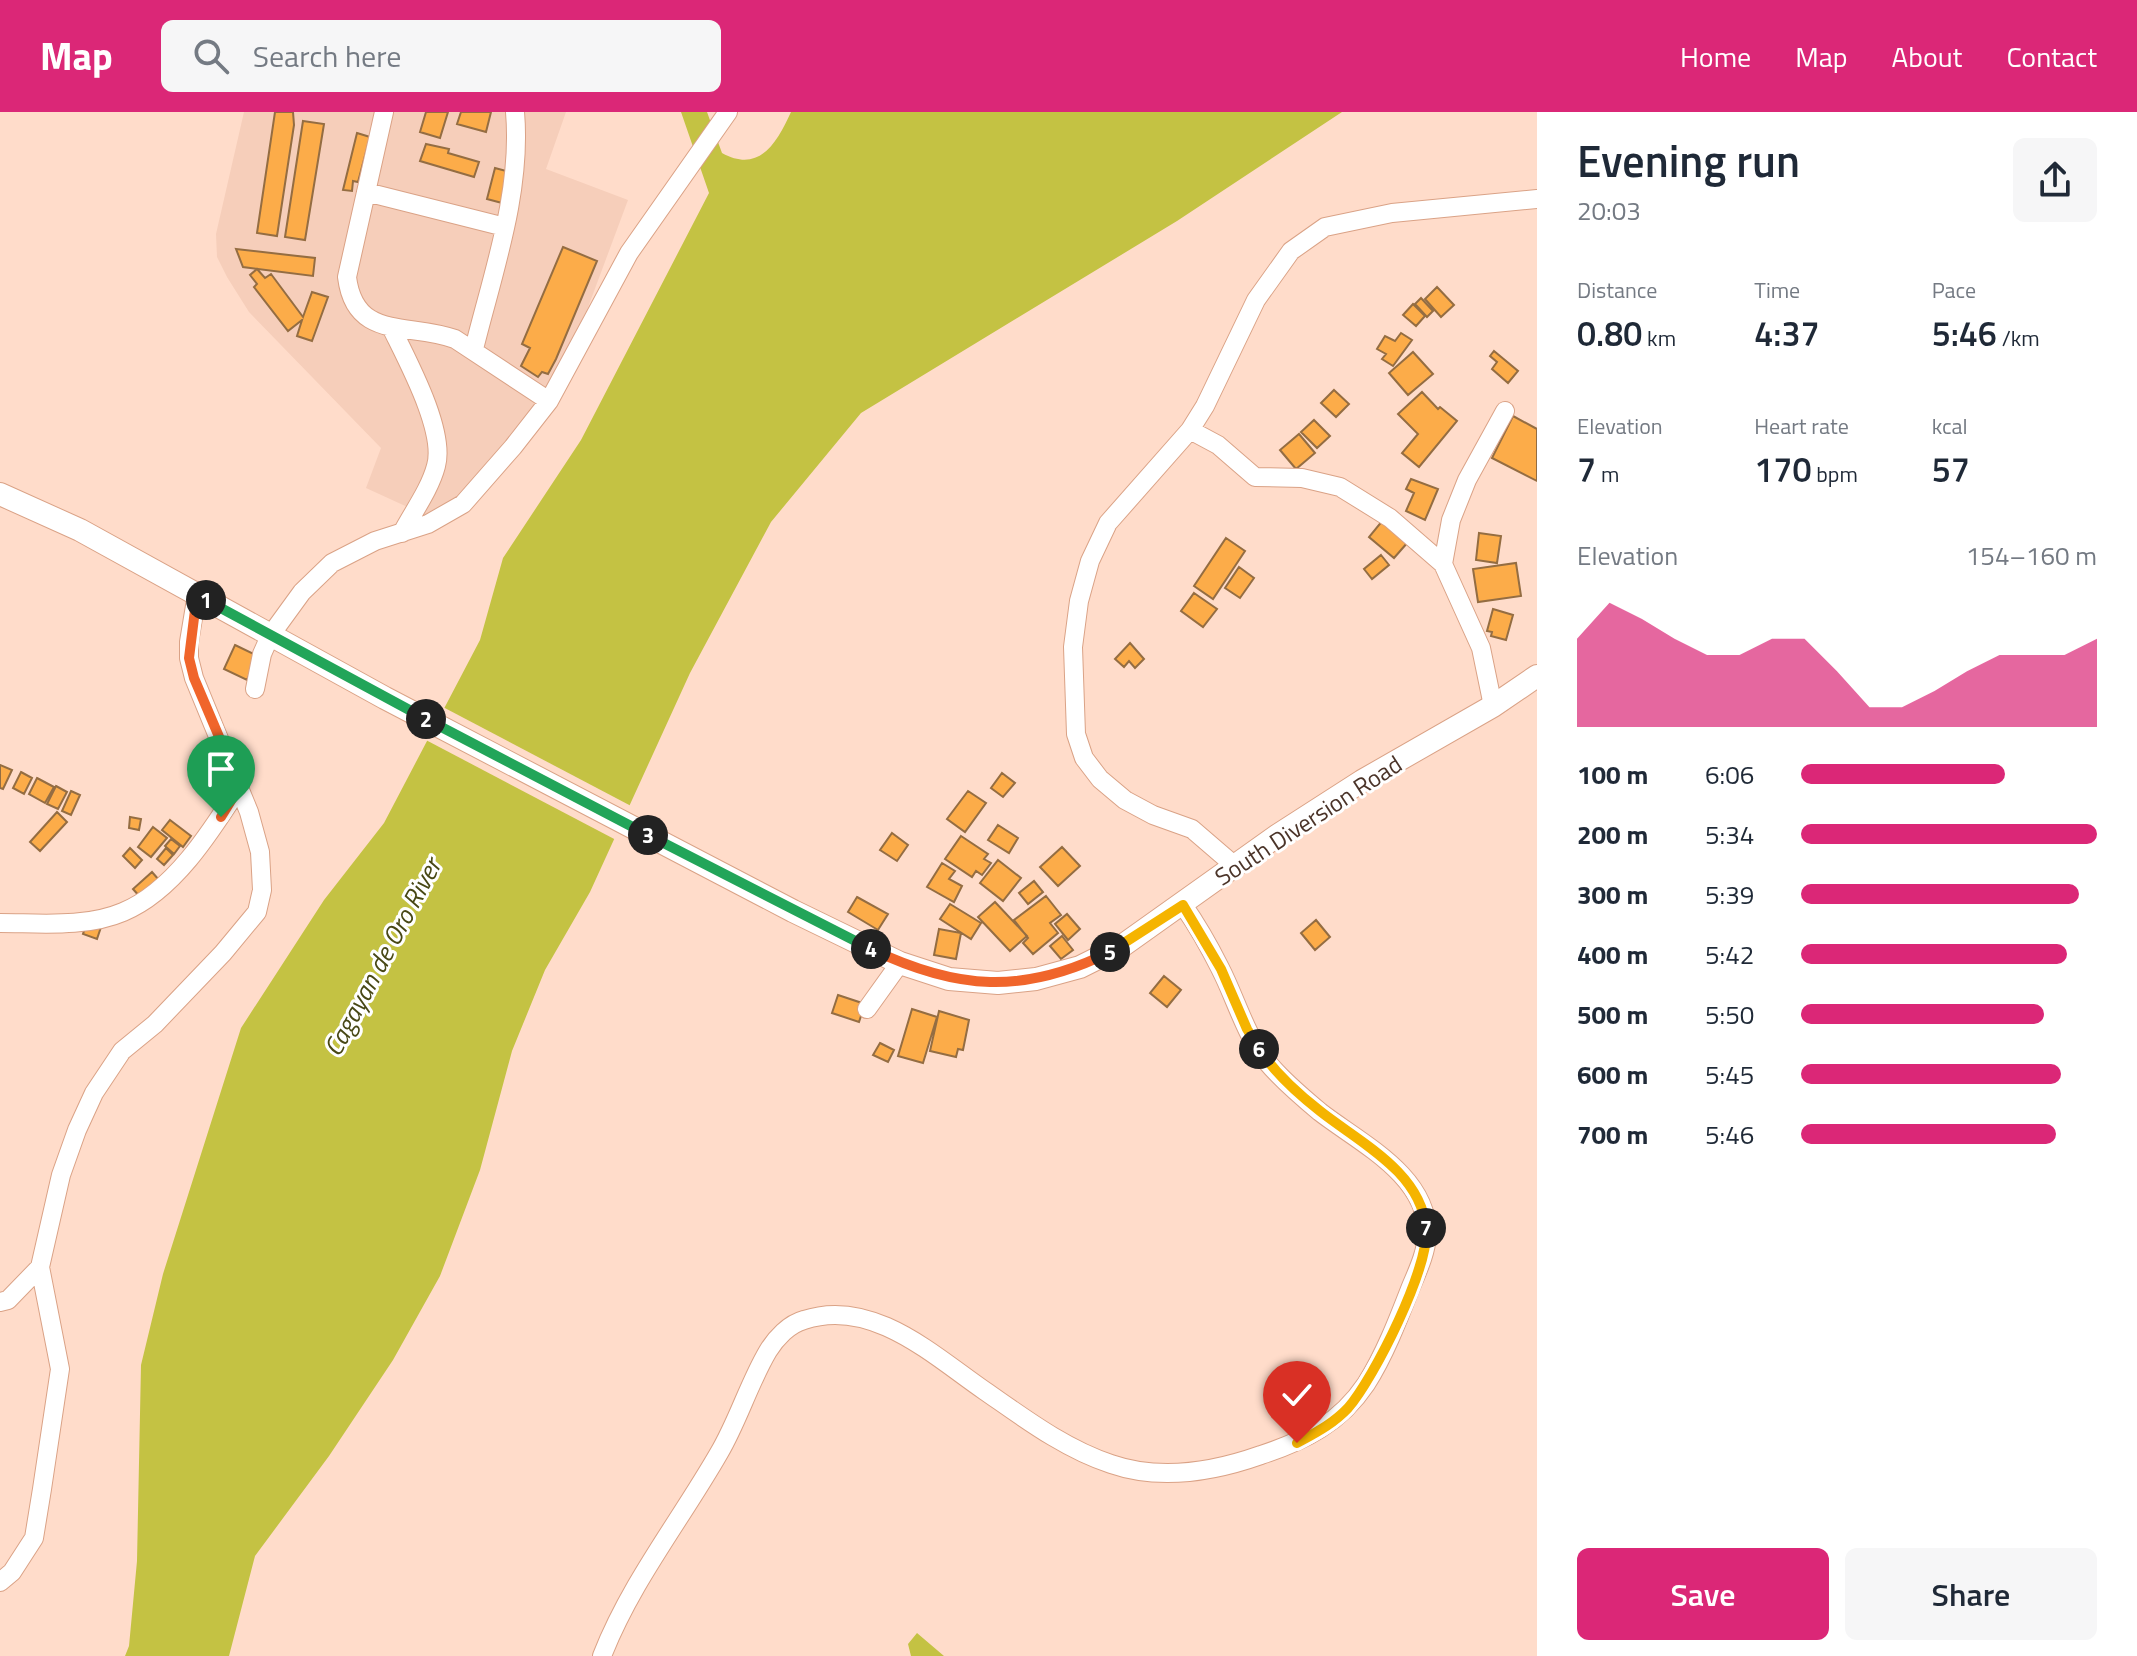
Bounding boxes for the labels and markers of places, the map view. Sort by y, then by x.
pin: 1 [186,580,226,620]
pin: 2 [406,699,446,739]
pin [187,735,255,817]
pin: 3 [628,815,668,855]
pin: 4 [851,929,891,969]
pin: 5 [1090,932,1130,972]
pin: 6 [1239,1029,1279,1069]
pin: 7 [1406,1208,1446,1248]
pin [1263,1361,1331,1443]

